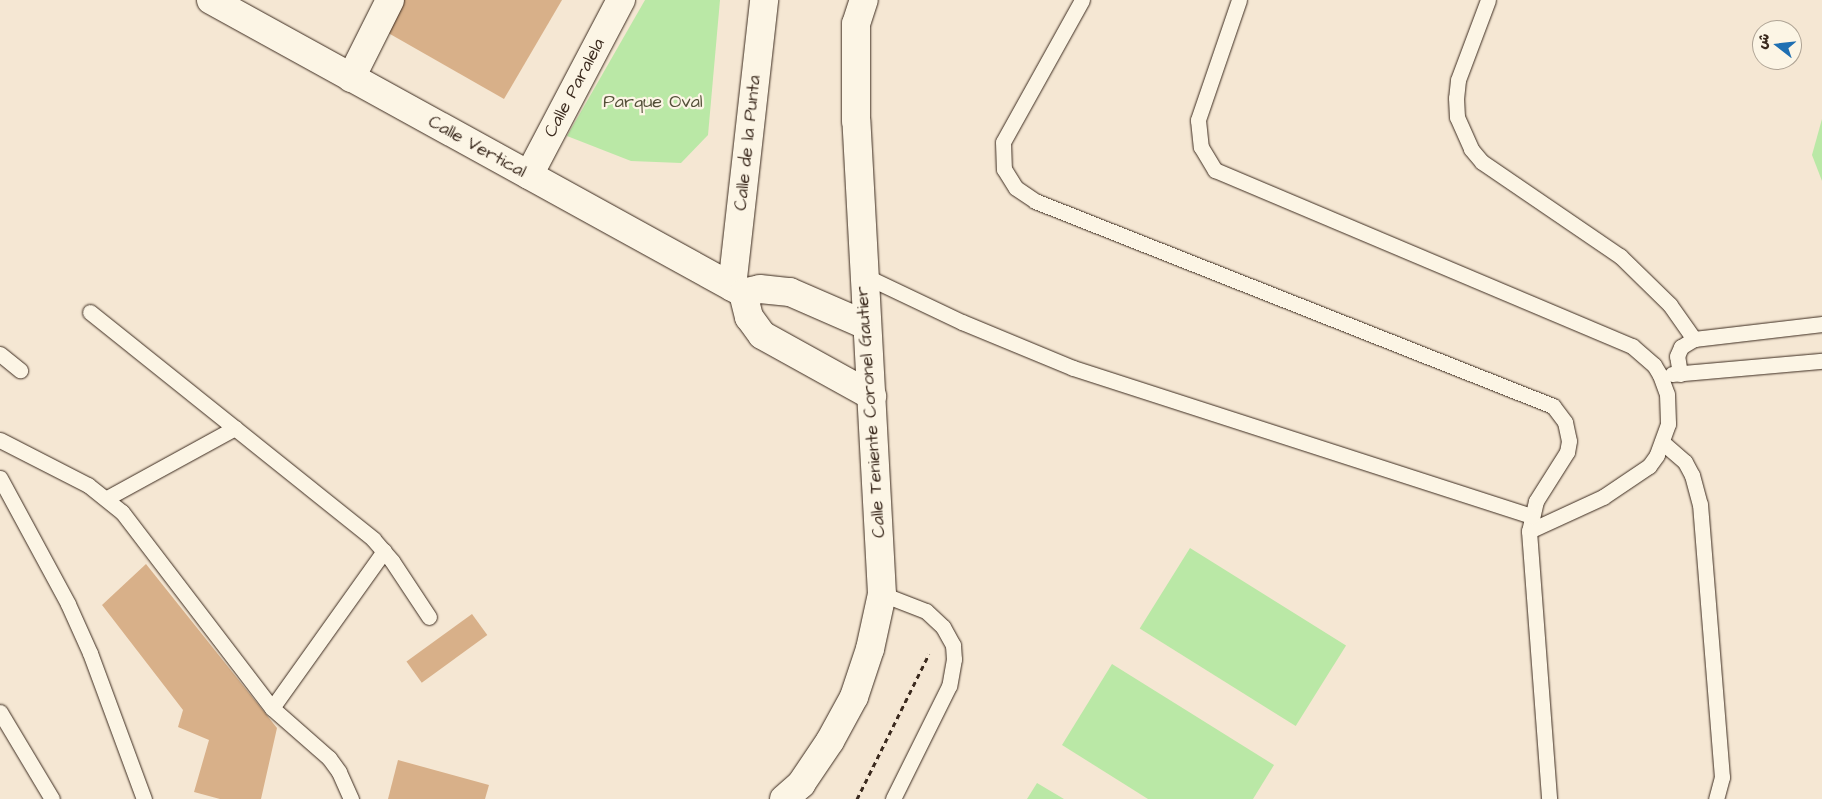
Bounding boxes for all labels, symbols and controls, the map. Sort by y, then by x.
north arrow [1752,20,1802,70]
text: ش [1752,31,1775,51]
street label: Calle Paralela [540,35,610,141]
street label: Calle de la Punta [730,74,766,212]
park label: Parque Oval [603,91,703,113]
street label: Calle Vertical [424,111,530,183]
street label: Calle Teniente Coronel Gautier [851,285,891,539]

